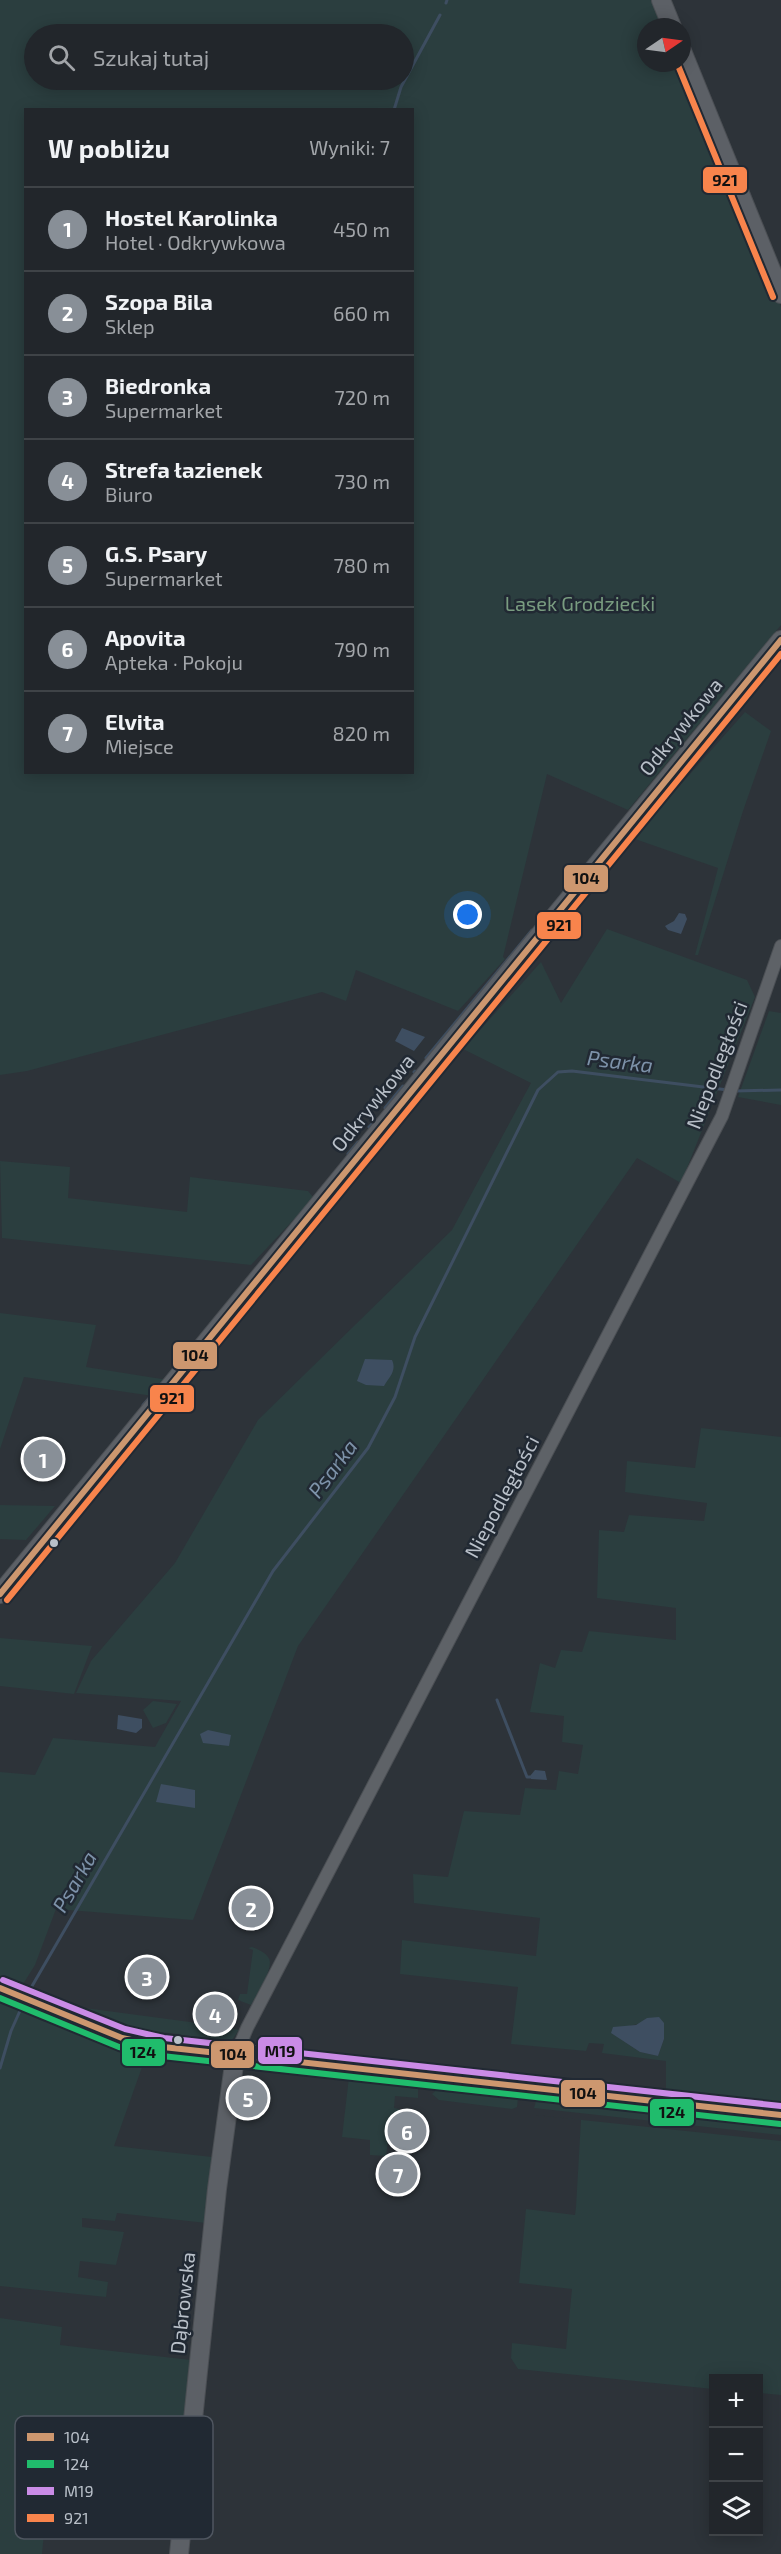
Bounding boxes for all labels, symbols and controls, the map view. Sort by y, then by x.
north arrow [637,18,691,72]
search box [24,24,414,90]
icon: search [45,41,78,74]
text: Szukaj tutaj [93,44,209,70]
text: W pobliżu [48,132,170,163]
text: Wyniki: 7 [309,135,390,159]
line badge: 921 [702,166,748,194]
text: 921 [712,170,738,189]
text: Hostel Karolinka [105,204,278,230]
text: 1 [63,217,72,241]
text: 450 m [333,217,390,241]
text: Hotel · Odkrywkowa [105,230,286,254]
text: Szopa Bila [105,288,213,314]
text: 2 [62,301,73,325]
text: 660 m [333,301,390,325]
text: Sklep [105,314,155,338]
text: Biedronka [105,372,211,398]
text: 3 [62,385,73,409]
text: 720 m [334,385,390,409]
text: Supermarket [105,398,223,422]
text: Strefa łazienek [105,456,263,482]
text: 4 [61,469,74,493]
text: 730 m [335,469,390,493]
text: Biuro [105,482,153,506]
text: G.S. Psary [105,540,207,566]
text: 5 [62,553,73,577]
text: 780 m [334,553,390,577]
text: Supermarket [105,566,223,590]
park label: Lasek Grodziecki [505,591,655,615]
text: Apovita [105,624,185,650]
text: 6 [62,637,73,661]
text: 790 m [334,637,390,661]
text: Apteka · Pokoju [105,650,243,674]
street label: Odkrywkowa [634,673,727,780]
text: Elvita [105,708,164,734]
text: 7 [62,721,73,745]
text: 820 m [333,721,390,745]
text: Miejsce [105,734,174,758]
line badge: 104 [563,864,609,893]
text: 104 [572,868,600,887]
your location [453,900,482,929]
line badge: 921 [536,911,582,940]
text: 921 [546,915,572,934]
street label: Niepodległości [681,997,751,1132]
water label: Psarka [586,1044,655,1077]
street label: Odkrywkowa [326,1049,419,1156]
line badge: 104 [172,1341,218,1370]
text: 104 [181,1345,209,1364]
line badge: 921 [149,1384,195,1413]
text: 921 [159,1388,185,1407]
street label: Niepodległości [459,1431,543,1562]
water label: Psarka [302,1434,362,1502]
pin: 1 [24,1436,63,1482]
unlabelled marker [48,1537,60,1549]
water label: Psarka [46,1846,101,1916]
pin: 2 [232,1886,270,1930]
pin: 3 [128,1954,166,2000]
pin: 4 [196,1992,234,2036]
unlabelled marker [172,2034,184,2046]
line badge: M19 [257,2036,303,2065]
line badge: 124 [121,2038,166,2067]
line badge: 104 [210,2040,255,2069]
text: M19 [265,2041,296,2060]
text: 124 [130,2042,156,2061]
text: 104 [219,2044,247,2063]
pin: 5 [228,2076,268,2120]
line badge: 104 [560,2079,606,2108]
text: 104 [569,2083,597,2102]
line badge: 124 [649,2098,695,2127]
text: 124 [659,2102,685,2121]
pin: 6 [388,2108,426,2154]
pin: 7 [378,2152,418,2196]
street label: Dąbrowska [165,2251,199,2355]
map controls [709,2374,763,2536]
button: + [709,2374,763,2428]
legend [15,2416,213,2539]
text: 104 [64,2427,90,2446]
button: − [709,2428,763,2482]
text: 124 [64,2454,89,2473]
text: M19 [64,2481,94,2500]
button: layers [709,2482,763,2536]
text: 921 [64,2508,89,2527]

